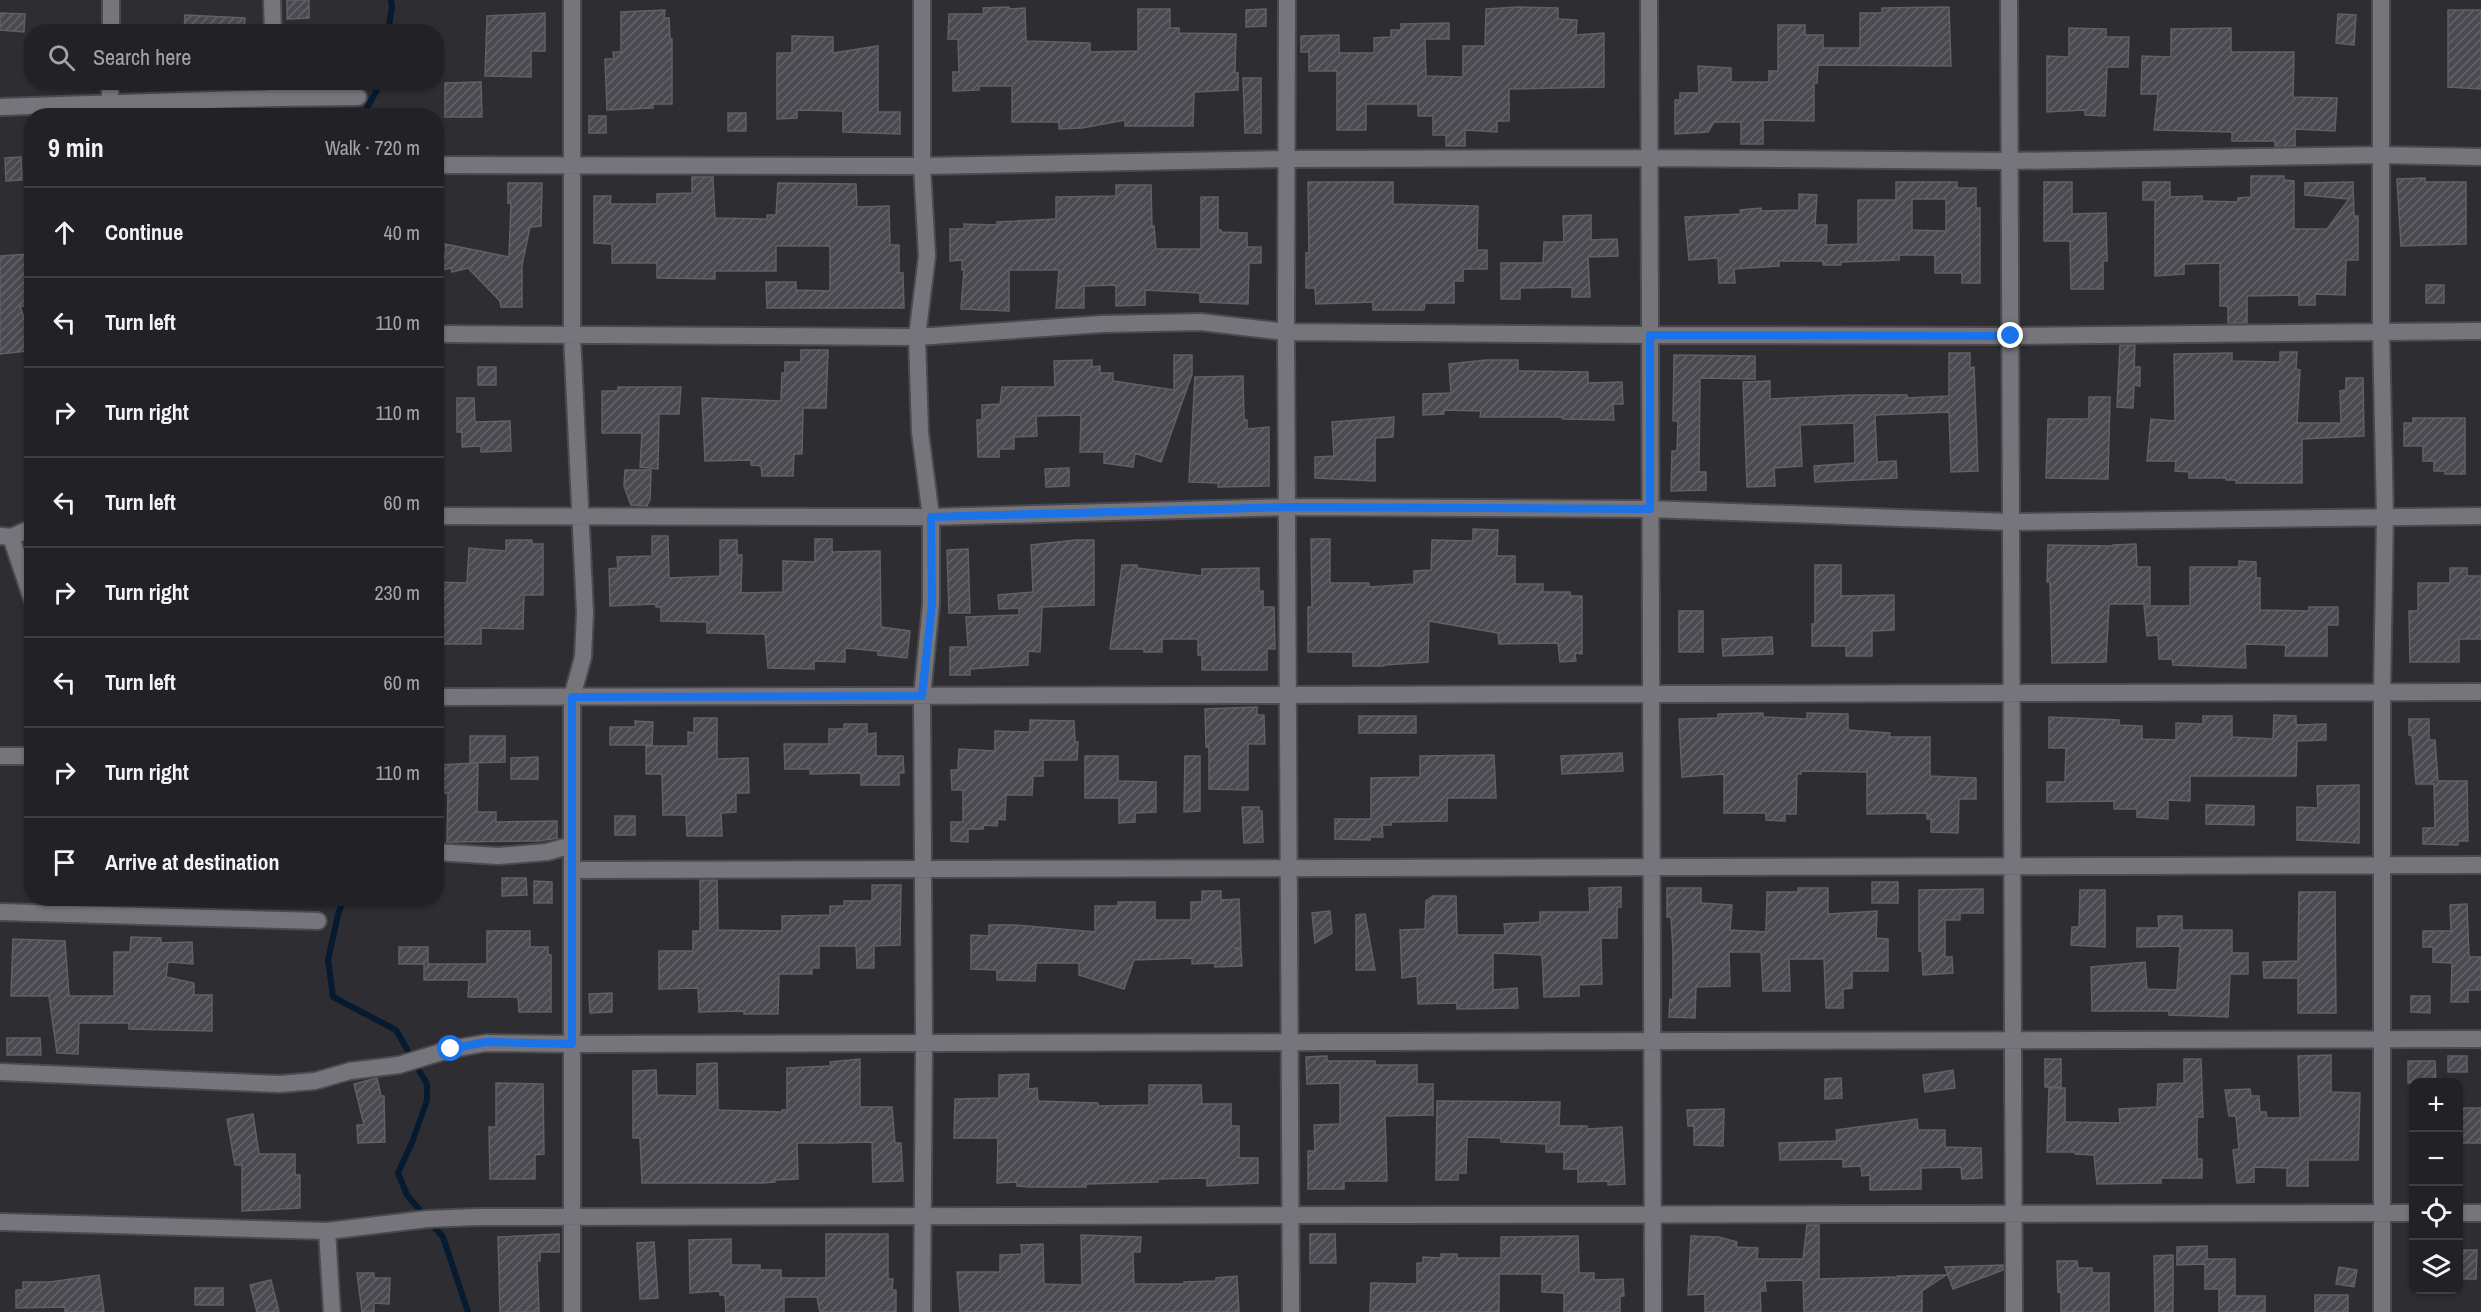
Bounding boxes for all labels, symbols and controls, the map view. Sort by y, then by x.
search box [24,24,444,90]
icon: search [45,41,78,74]
text: Search here [93,42,191,72]
text: 9 min [48,130,104,165]
text: Walk · 720 m [325,134,420,161]
icon: ahead [48,216,81,249]
text: Continue [105,217,183,247]
text: 40 m [384,219,420,246]
icon: left [48,306,81,339]
text: Turn left [105,307,176,337]
text: 110 m [376,309,420,336]
route end [1997,322,2023,348]
icon: right [48,396,81,429]
text: Turn right [105,397,189,427]
text: 110 m [376,399,420,426]
icon: left [48,486,81,519]
text: Turn left [105,487,176,517]
text: 60 m [384,489,420,516]
icon: right [48,576,81,609]
text: Turn right [105,577,189,607]
text: 230 m [374,579,420,606]
icon: left [48,666,81,699]
text: Turn left [105,667,176,697]
text: 60 m [384,669,420,696]
icon: right [48,756,81,789]
text: Turn right [105,757,189,787]
text: 110 m [376,759,420,786]
icon: arrive [48,846,81,879]
text: Arrive at destination [105,847,279,877]
route start [437,1035,463,1061]
map controls [2409,1078,2463,1294]
button: + [2409,1078,2463,1132]
button: − [2409,1132,2463,1186]
button: locate [2409,1186,2463,1240]
button: layers [2409,1240,2463,1294]

